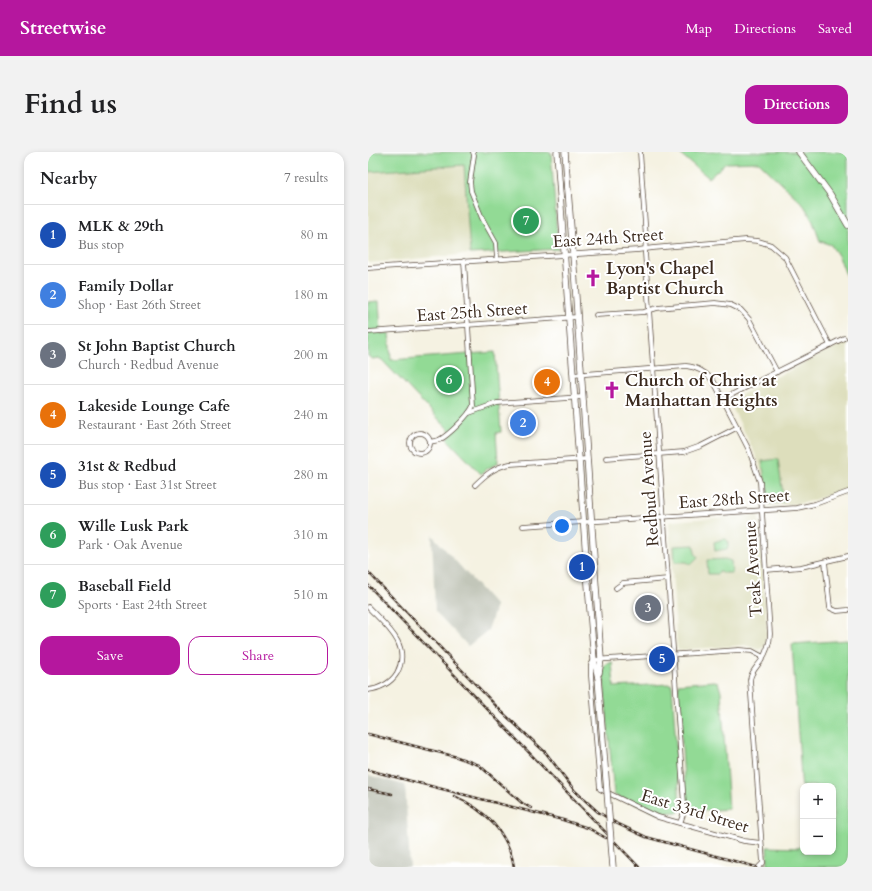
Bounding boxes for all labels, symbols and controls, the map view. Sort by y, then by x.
text: Streetwise [20,15,107,41]
text: Map [686,19,712,38]
text: Directions [734,19,796,38]
text: Saved [818,19,852,38]
text: Find us [24,85,117,123]
button: Directions [745,85,848,124]
text: Nearby [40,167,97,190]
text: 7 results [284,169,328,187]
pin: 7 [513,206,539,236]
text: MLK & 29th [78,216,164,236]
street label: East 24th Street [552,223,665,253]
text: 1 [50,226,56,244]
text: 80 m [300,226,328,244]
text: Bus stop [78,236,124,254]
place label: Lyon's Chapel Baptist Church [606,257,724,300]
church icon: Lyon's Chapel Baptist Church [583,268,603,288]
text: Family Dollar [78,276,173,296]
text: 2 [50,286,56,304]
text: 180 m [294,286,328,304]
text: Shop · East 26th Street [78,296,201,314]
street label: East 25th Street [416,297,529,327]
text: St John Baptist Church [78,336,236,356]
text: 3 [50,346,56,364]
text: 200 m [294,346,328,364]
text: Church · Redbud Avenue [78,356,219,374]
pin: 6 [436,365,462,395]
pin: 4 [534,367,560,397]
place label: Church of Christ at Manhattan Heights [625,369,778,412]
church icon: Church of Christ at Manhattan Heights [602,380,622,400]
text: Lakeside Lounge Cafe [78,396,230,416]
text: 4 [50,406,56,424]
text: 240 m [294,406,328,424]
pin: 2 [510,408,536,438]
text: Restaurant · East 26th Street [78,416,231,434]
street label: Redbud Avenue [633,430,665,548]
text: 31st & Redbud [78,456,176,476]
text: 5 [50,466,56,484]
text: 280 m [294,466,328,484]
text: Bus stop · East 31st Street [78,476,217,494]
street label: East 28th Street [678,484,791,514]
text: Wille Lusk Park [78,516,189,536]
your location [552,516,572,536]
street label: Teak Avenue [738,520,768,618]
text: 6 [50,526,56,544]
text: 310 m [294,526,328,544]
text: Park · Oak Avenue [78,536,183,554]
pin: 1 [569,552,595,582]
text: Baseball Field [78,576,171,596]
text: 7 [50,586,56,604]
text: 510 m [294,586,328,604]
pin: 3 [635,593,661,623]
text: Sports · East 24th Street [78,596,207,614]
button: Save [40,636,180,675]
button: Share [188,636,328,675]
pin: 5 [649,644,675,674]
map controls [800,783,836,855]
button: + [800,783,836,819]
street label: East 33rd Street [638,784,752,838]
button: − [800,819,836,855]

